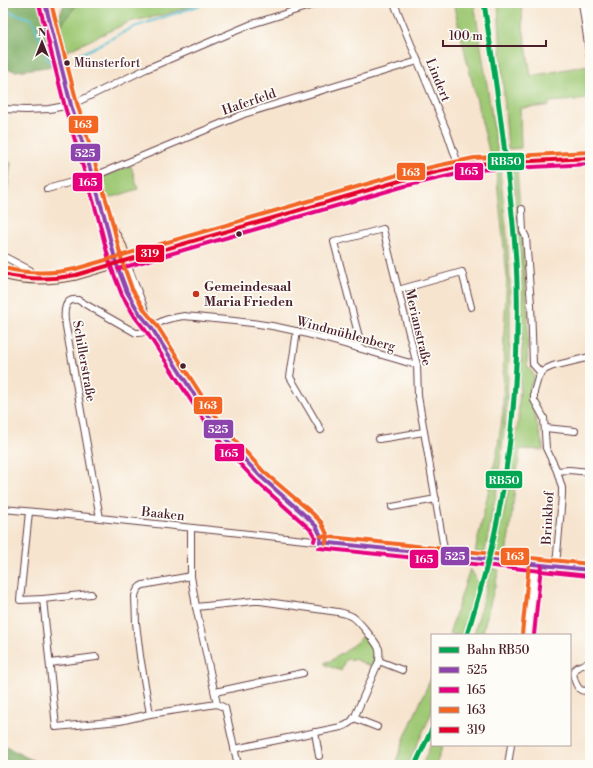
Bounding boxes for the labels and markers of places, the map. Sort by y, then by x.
place label: Münsterfort [74,56,141,71]
marker: Münsterfort [62,58,72,68]
unlabelled marker [234,229,244,239]
place label: Gemeindesaal Maria Frieden [204,279,293,310]
marker: Gemeindesaal Maria Frieden [191,289,201,299]
unlabelled marker [178,361,188,371]

